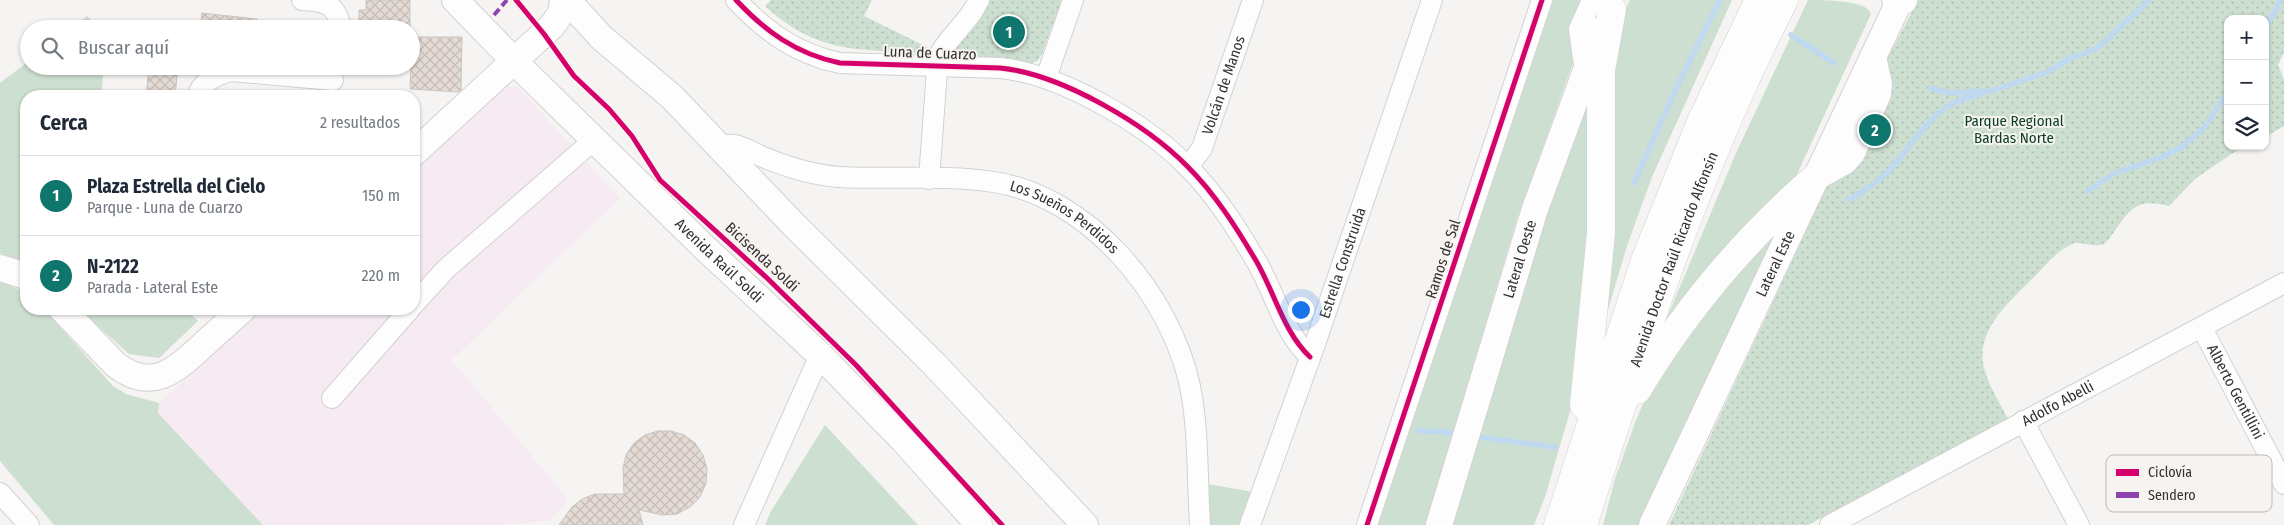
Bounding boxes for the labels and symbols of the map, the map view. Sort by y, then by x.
pin: 1 [993,13,1025,51]
street label: Volcán de Manos [1198,33,1249,137]
street label: Luna de Cuarzo [883,42,977,64]
pin: 2 [1859,111,1891,149]
park label: Parque Regional Bardas Norte [1964,112,2064,147]
street label: Avenida Doctor Raúl Ricardo Alfonsín [1626,149,1722,369]
street label: Los Sueños Perdidos [1008,177,1123,257]
street label: Estrella Construida [1315,205,1370,321]
street label: Avenida Raúl Soldi [671,215,767,306]
street label: Ramos de Sal [1422,217,1464,301]
street label: Bicisenda Soldi [722,218,802,296]
street label: Lateral Oeste [1499,218,1540,300]
street label: Lateral Este [1752,228,1799,300]
your location [1288,297,1314,323]
street label: Alberto Gentillini [2203,341,2268,442]
street label: Adolfo Abelli [2019,377,2097,430]
legend [2106,455,2272,512]
text: Ciclovía [2148,464,2192,481]
text: Sendero [2148,487,2196,504]

